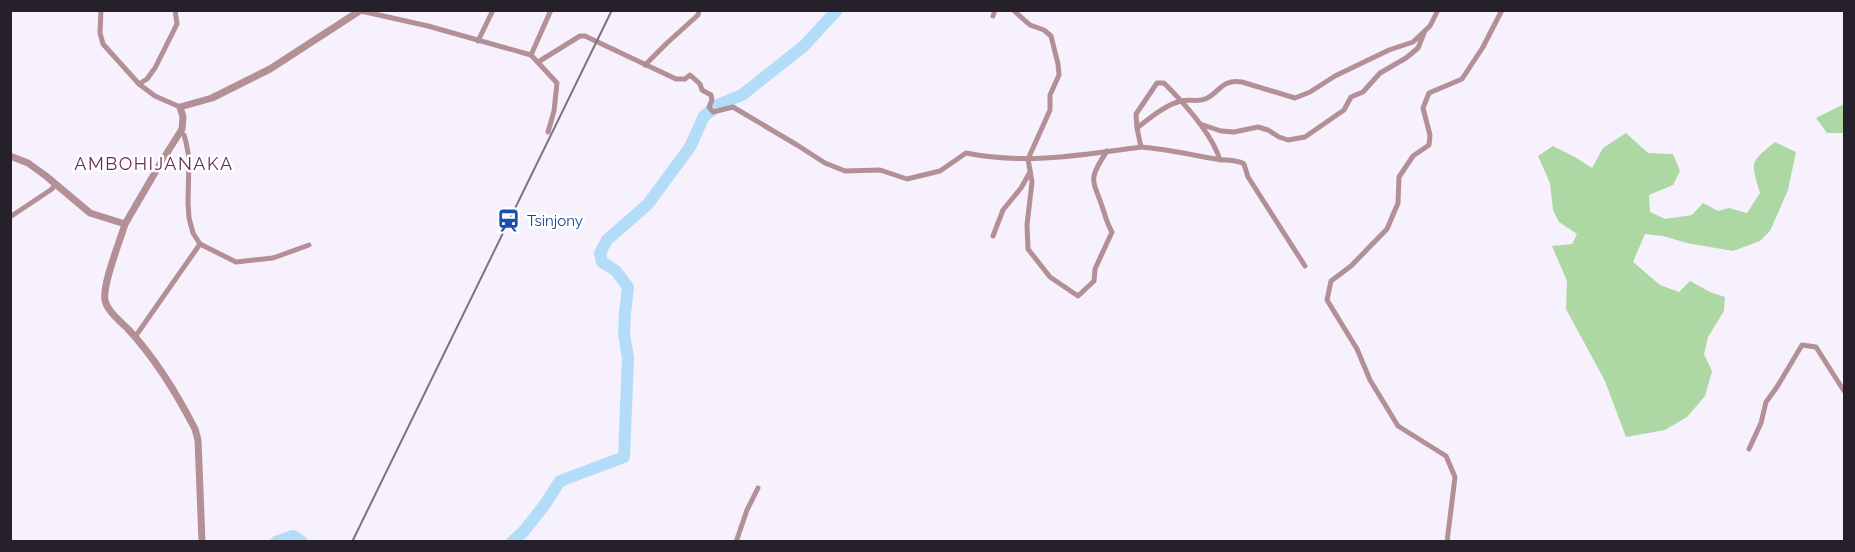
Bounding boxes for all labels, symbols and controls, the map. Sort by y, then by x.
district label: AMBOHIJANAKA [74,153,234,174]
station icon: Tsinjony [496,208,522,234]
place label: Tsinjony [527,212,583,230]

